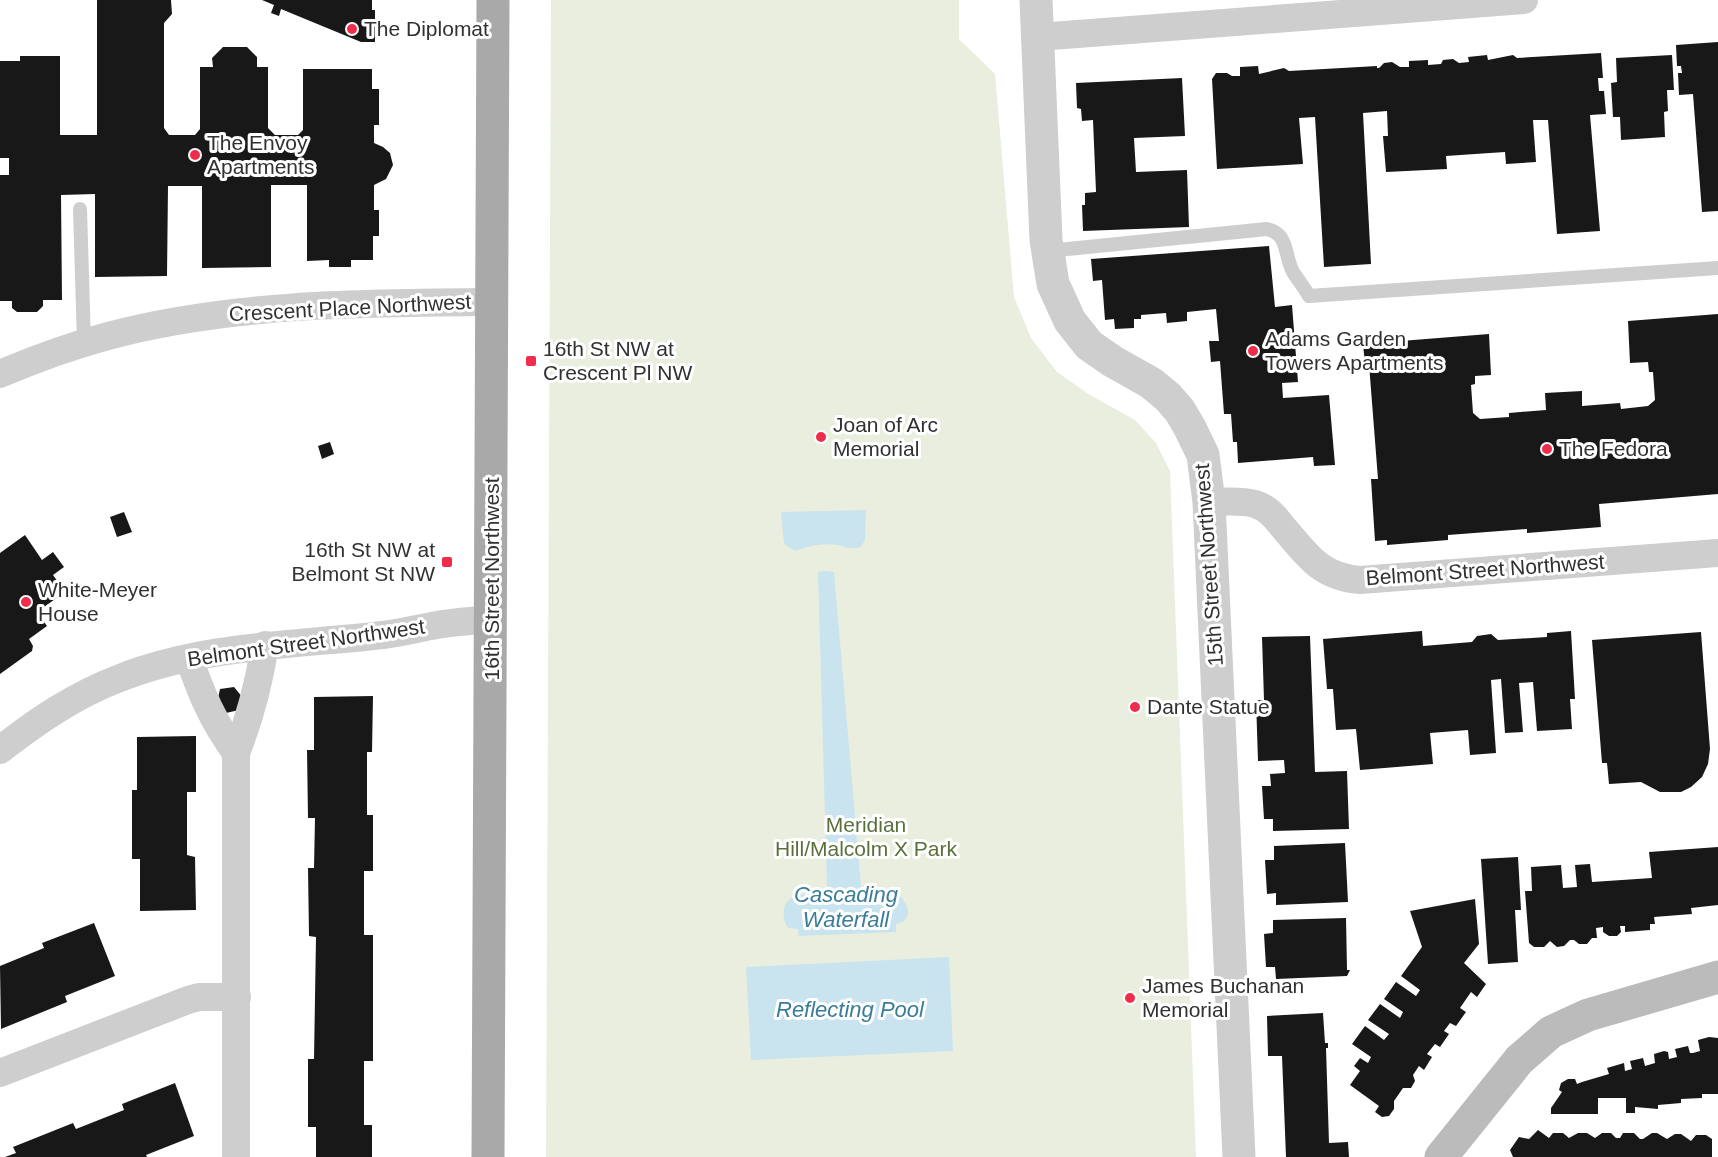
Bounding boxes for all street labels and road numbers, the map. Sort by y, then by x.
street label: Crescent Place Northwest [228,290,472,325]
street label: 15th Street Northwest [1190,463,1227,667]
street label: 16th Street Northwest [480,477,503,681]
street label: Belmont Street Northwest [1365,550,1605,589]
street label: Belmont Street Northwest [186,614,426,671]

